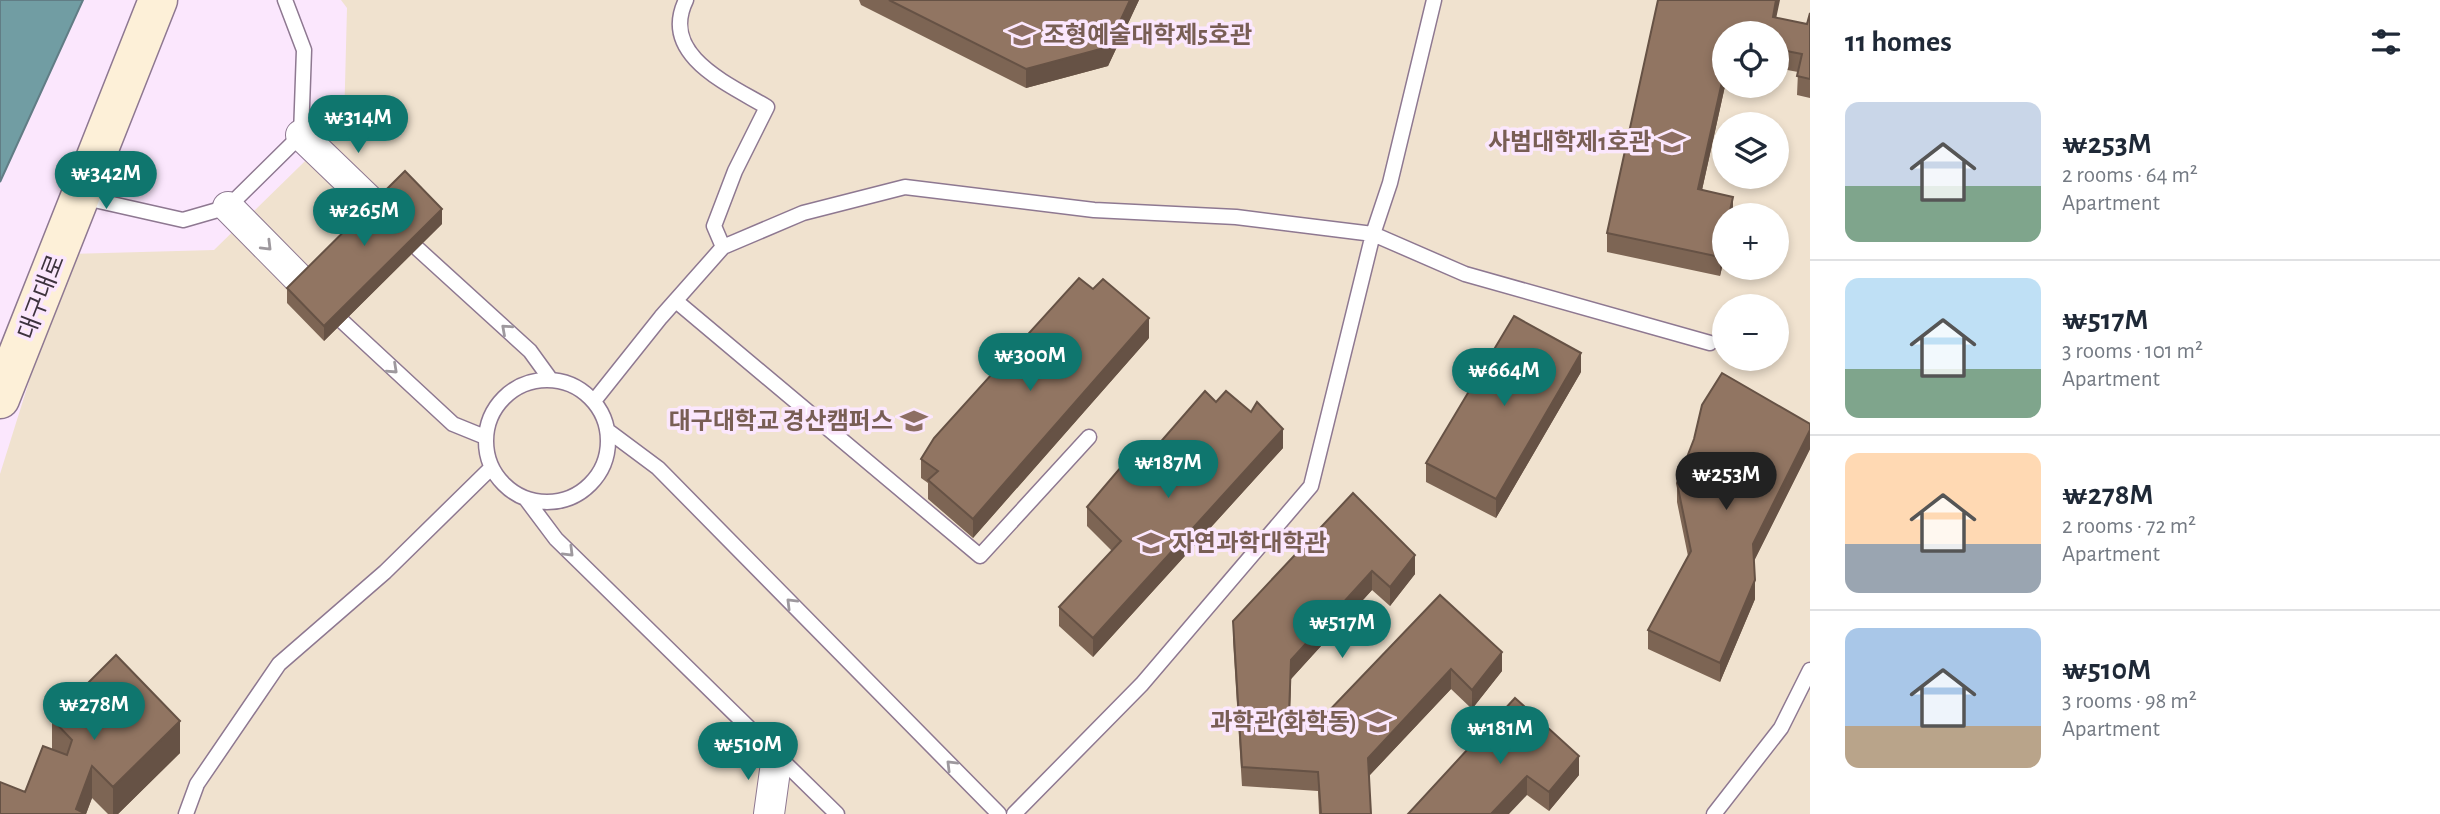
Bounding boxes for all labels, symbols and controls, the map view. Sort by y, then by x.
school or university icon: 조형예술대학제5호관 [1007,20,1037,50]
map controls [1712,21,1789,371]
button: locate [1712,21,1789,98]
place label: 조형예술대학제5호관 [1043,22,1252,48]
icon: filters [2367,23,2405,61]
text: 11 homes [1845,27,1952,57]
pin: ₩314M [309,96,407,155]
text: ₩314M [324,106,392,129]
button: layers [1712,112,1789,189]
school or university icon: 사범대학제1호관 [1657,127,1687,157]
place label: 사범대학제1호관 [1488,129,1651,155]
text: ₩253M [2062,129,2152,159]
icon: home [1901,130,1985,214]
pin: ₩342M [57,152,155,211]
text: ₩342M [71,162,141,185]
text: 2 rooms · 64 m² [2062,164,2198,187]
pin: ₩265M [315,188,413,248]
text: Apartment [2062,192,2160,215]
text: ₩265M [329,199,399,222]
button: + [1712,203,1789,280]
one-way arrow [258,238,271,251]
street label: 대구대로 [14,251,69,343]
button: − [1712,294,1789,371]
text: ₩517M [2062,305,2148,335]
icon: home [1901,306,1985,390]
one-way arrow [501,325,514,337]
pin: ₩300M [981,334,1079,393]
text: 3 rooms · 101 m² [2062,340,2203,363]
text: ₩300M [994,344,1066,367]
pin: ₩664M [1455,348,1553,408]
text: ₩664M [1468,359,1540,382]
one-way arrow [385,360,398,373]
text: Apartment [2062,368,2160,391]
school or university icon: 대구대학교 경산캠퍼스 [899,406,929,436]
place label: 대구대학교 경산캠퍼스 [669,408,893,434]
pin: ₩187M [1119,440,1217,500]
text: ₩187M [1134,451,1202,474]
pin: ₩253M [1677,452,1775,512]
text: ₩253M [1692,463,1760,486]
text: ₩278M [2062,480,2154,510]
icon: home [1901,481,1985,565]
text: 2 rooms · 72 m² [2062,515,2196,538]
school or university icon: 자연과학대학관 [1136,528,1166,558]
place label: 자연과학대학관 [1172,530,1327,556]
text: Apartment [2062,543,2160,566]
one-way arrow [561,544,574,557]
one-way arrow [787,598,800,611]
pin: ₩517M [1293,600,1391,660]
text: ₩517M [1309,611,1375,634]
text: ₩510M [2062,655,2151,685]
icon: home [1901,656,1985,740]
pin: ₩278M [45,682,143,742]
text: 3 rooms · 98 m² [2062,690,2197,713]
text: ₩278M [59,693,129,716]
pin: ₩181M [1451,706,1549,766]
school or university icon: 과학관(화학동) [1363,707,1393,737]
place label: 과학관(화학동) [1210,709,1357,735]
text: ₩181M [1467,717,1533,740]
text: Apartment [2062,718,2160,741]
pin: ₩510M [699,722,797,782]
text: ₩510M [714,733,782,756]
one-way arrow [946,761,959,774]

